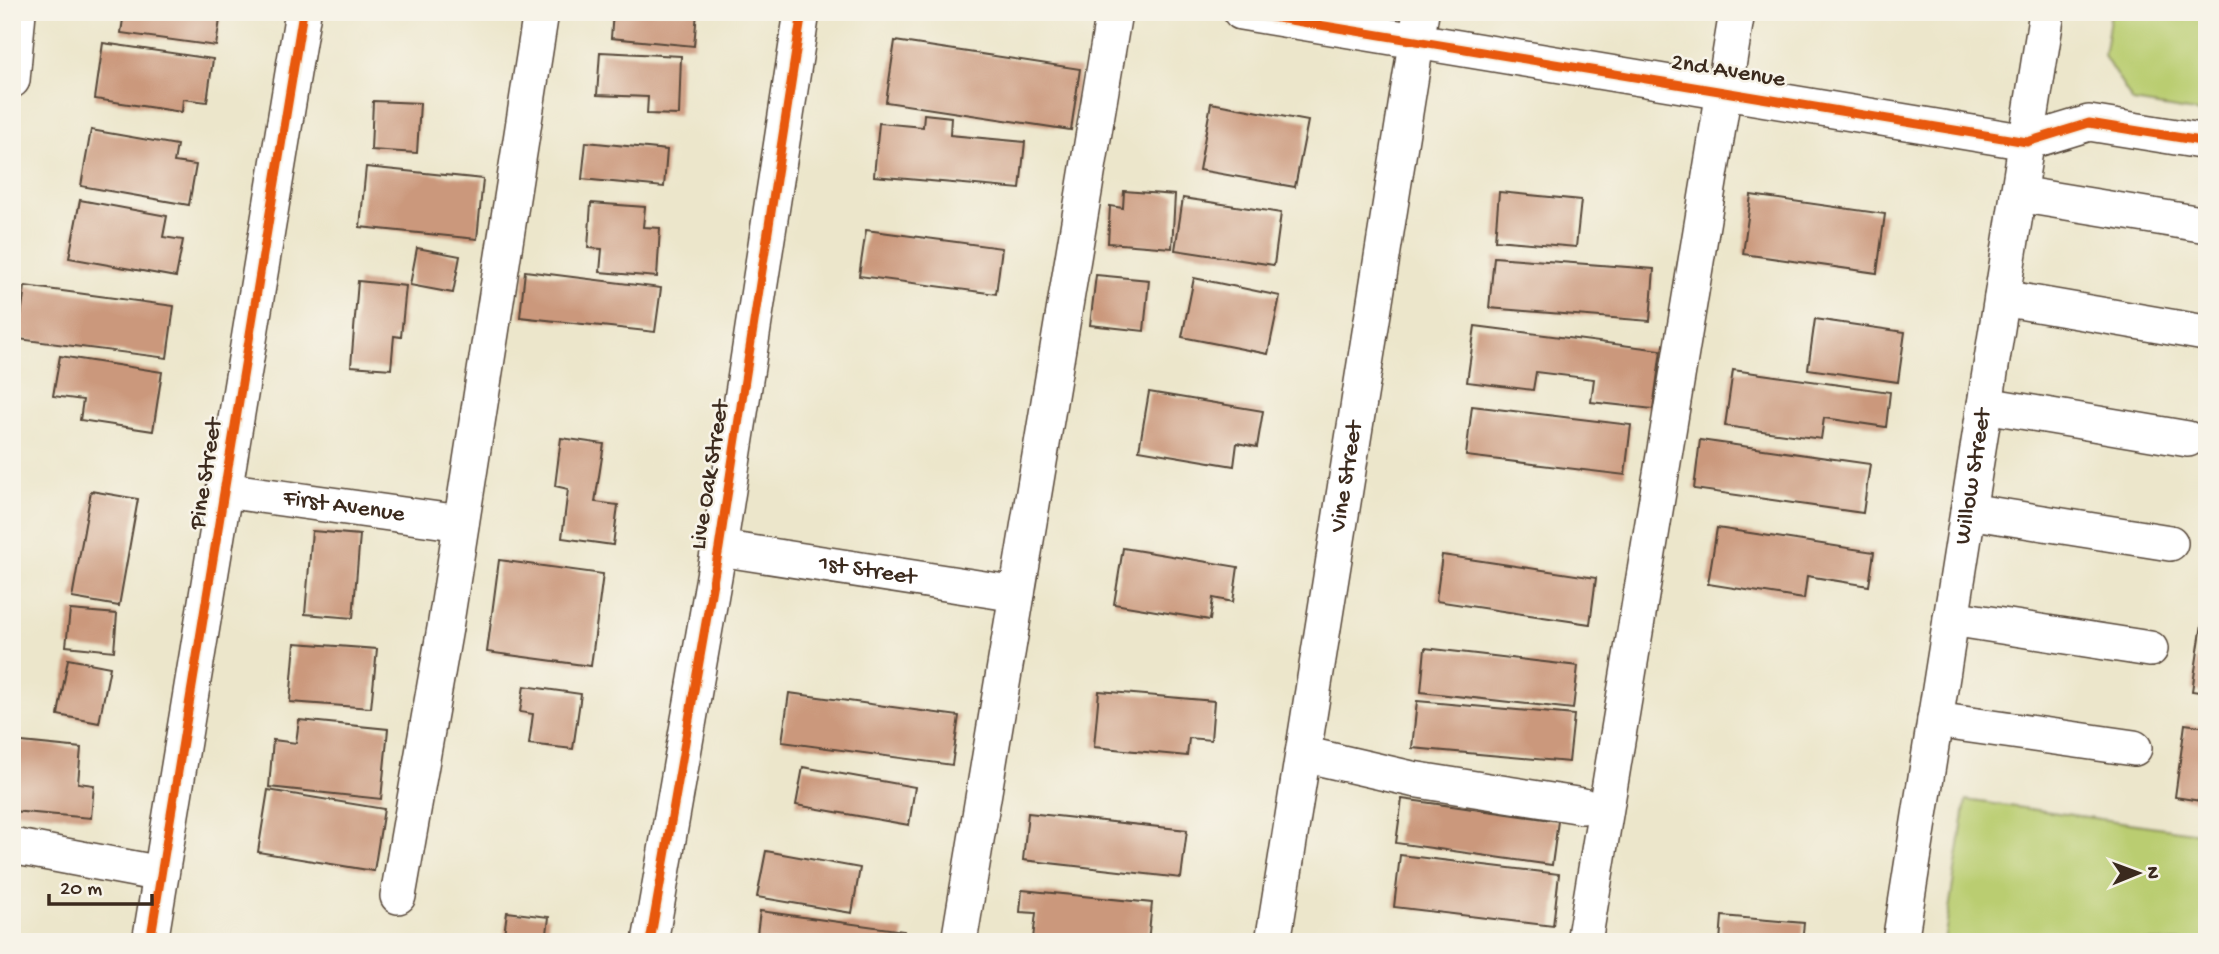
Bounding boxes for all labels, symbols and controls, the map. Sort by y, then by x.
street label: 2nd Avenue [1669,49,1788,95]
street label: Live Oak Street [685,396,737,552]
street label: Willow Street [1949,405,1999,547]
street label: Pine Street [184,414,230,533]
street label: Vine Street [1324,417,1370,535]
street label: First Avenue [280,484,407,530]
street label: 1st Street [816,549,920,593]
north arrow [2104,838,2174,908]
scale bar [49,863,152,907]
text: N [2140,866,2163,879]
text: 20 m [60,878,102,903]

